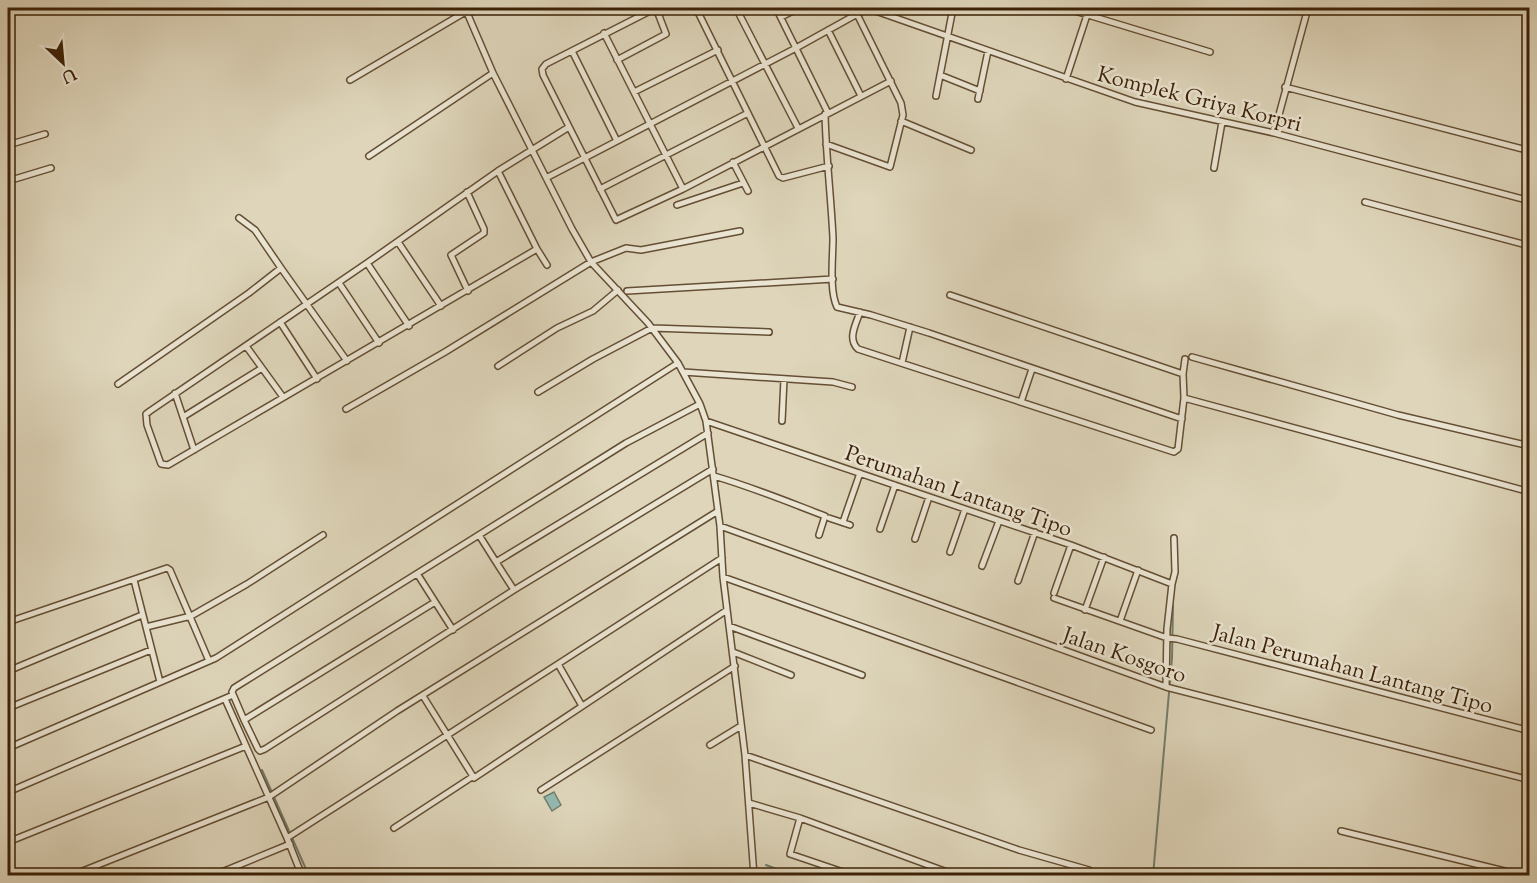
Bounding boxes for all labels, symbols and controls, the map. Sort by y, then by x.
north arrow [33,33,93,93]
street label: Komplek Griya Korpri [1094,60,1305,142]
text: U [57,61,79,88]
street label: Perumahan Lantang Tipo [840,439,1076,547]
street label: Jalan Perumahan Lantang Tipo [1208,618,1496,724]
street label: Jalan Kosgoro [1057,620,1190,693]

